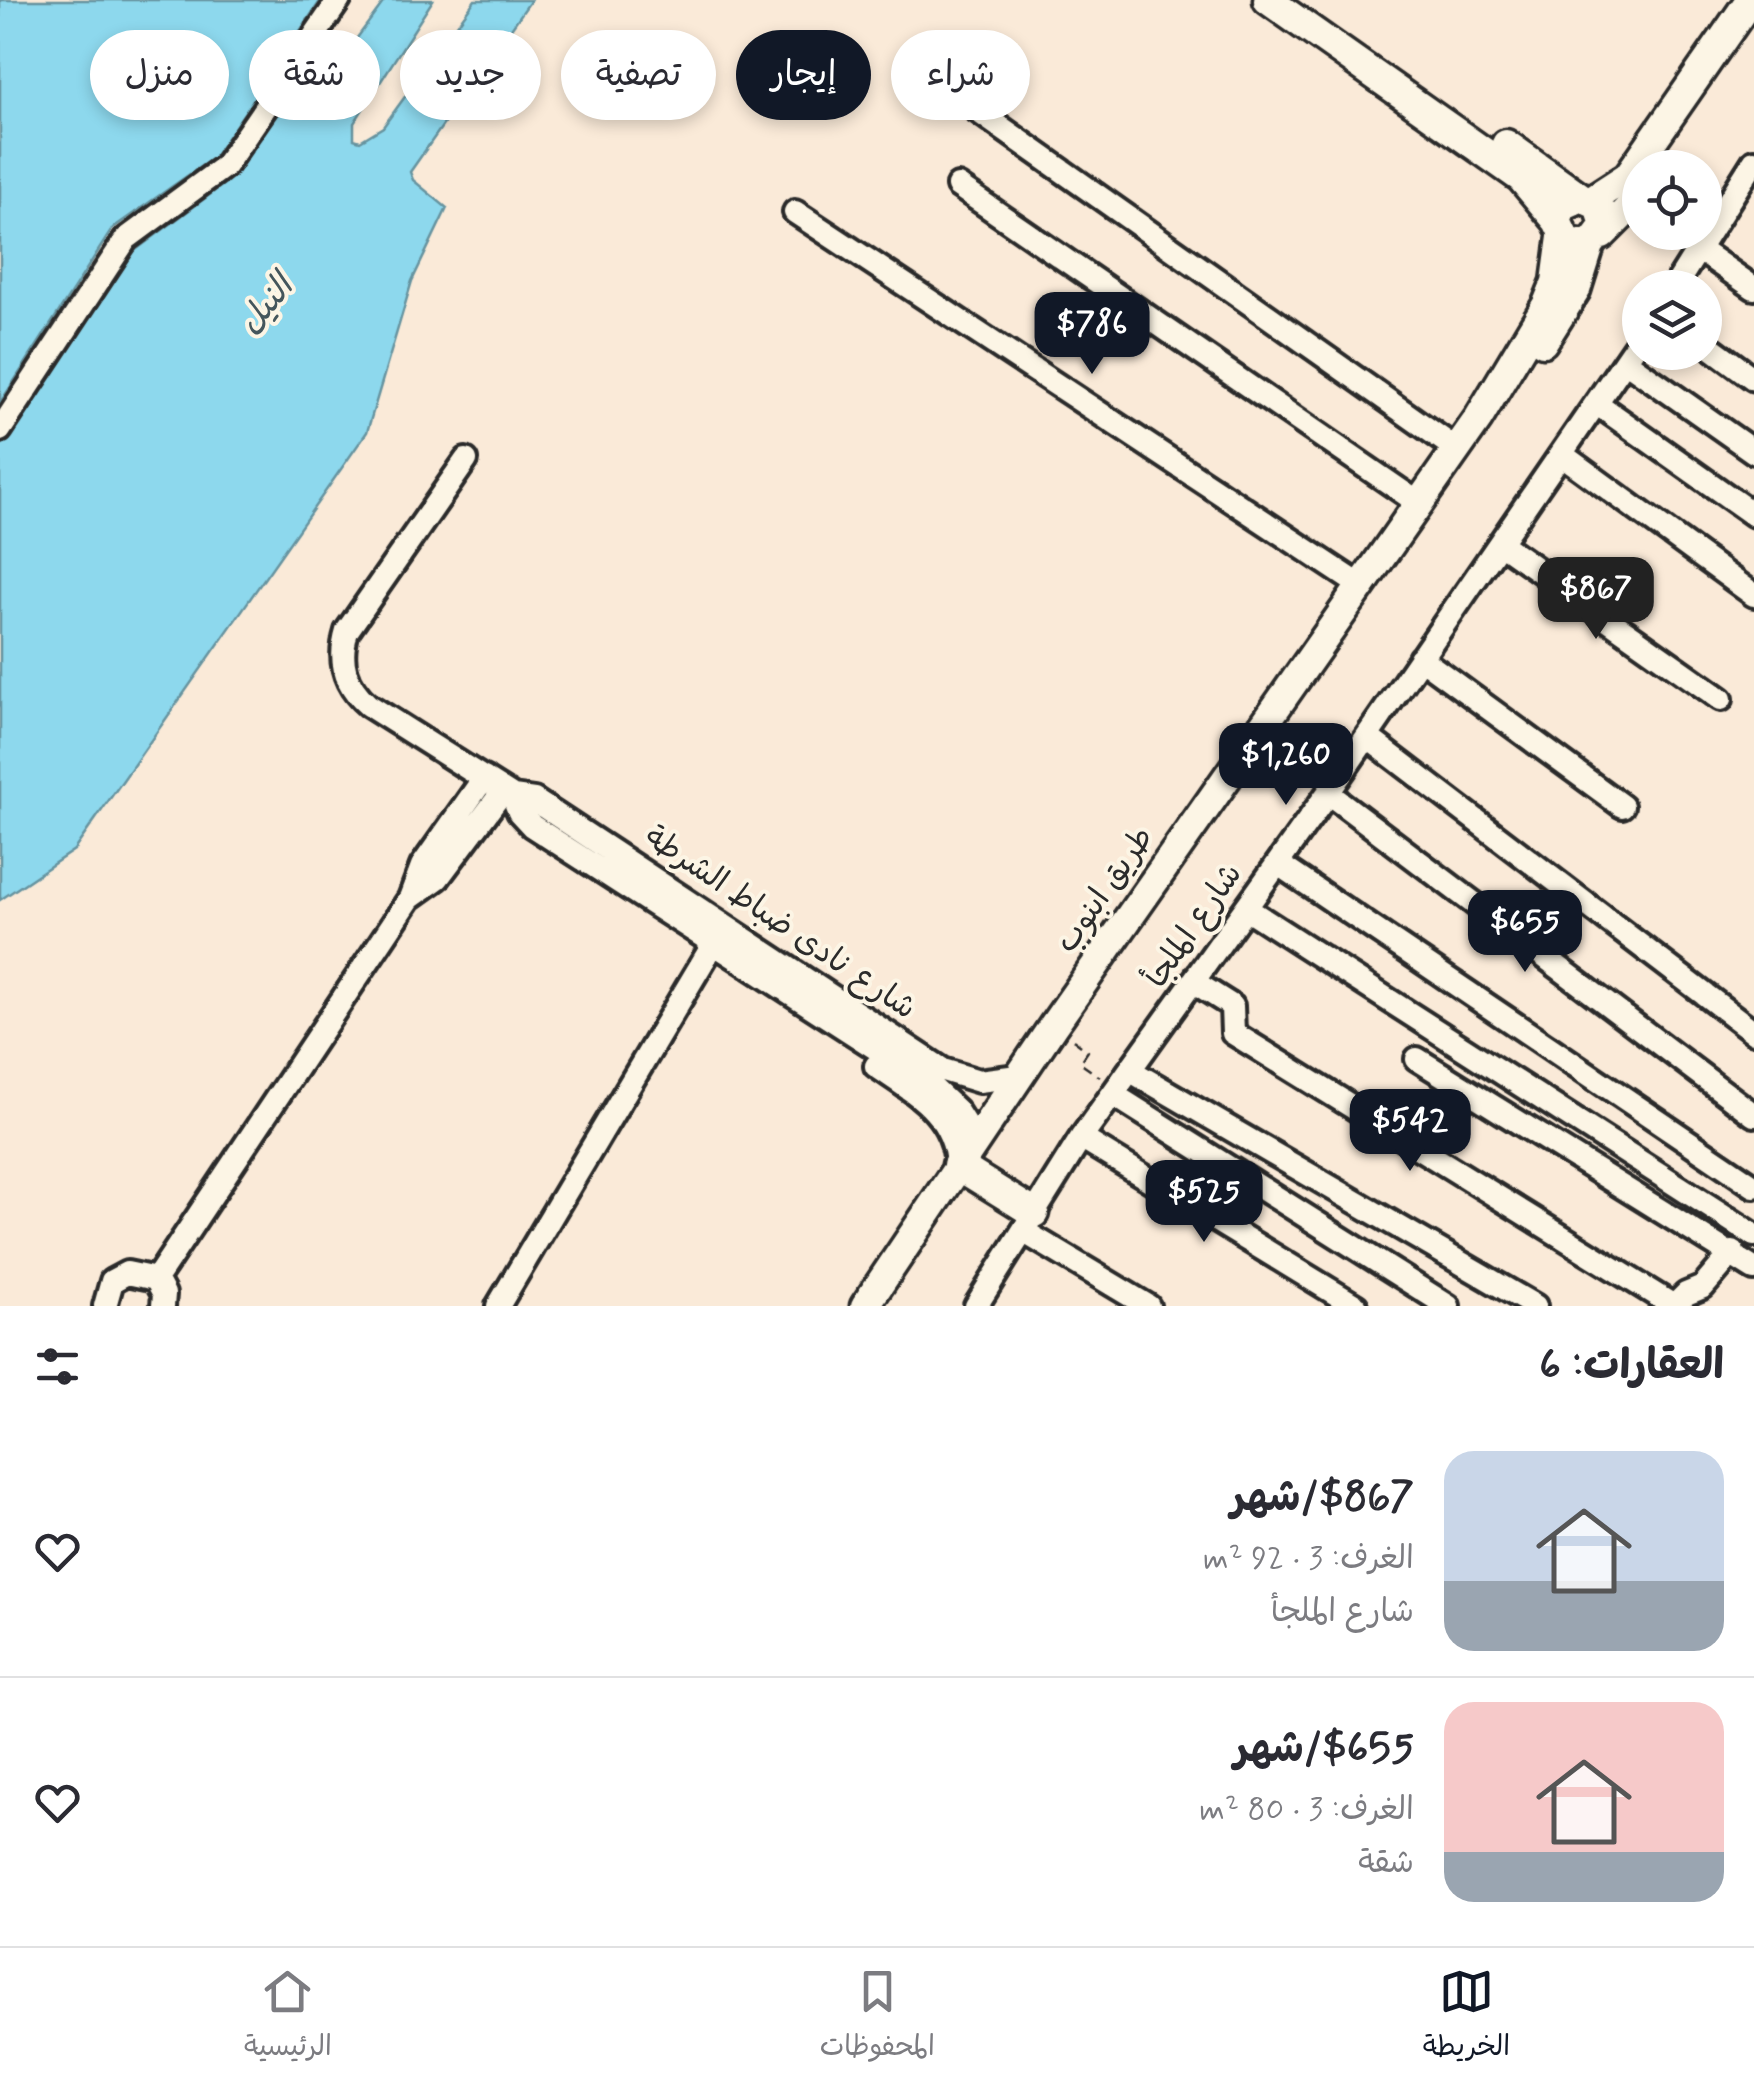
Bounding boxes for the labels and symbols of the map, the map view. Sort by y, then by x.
water label: النيل [228,262,307,344]
pin: $786 [1033,292,1151,377]
pin: $867 [1537,557,1655,642]
pin: $1,260 [1205,723,1367,808]
street label: شارع نادى ضباط الشرطة [636,816,924,1030]
street label: طريق ابنوب [1046,819,1164,961]
street label: شارع الملجأ [1136,855,1252,997]
pin: $655 [1466,890,1584,975]
pin: $542 [1351,1089,1469,1174]
pin: $525 [1145,1160,1263,1245]

